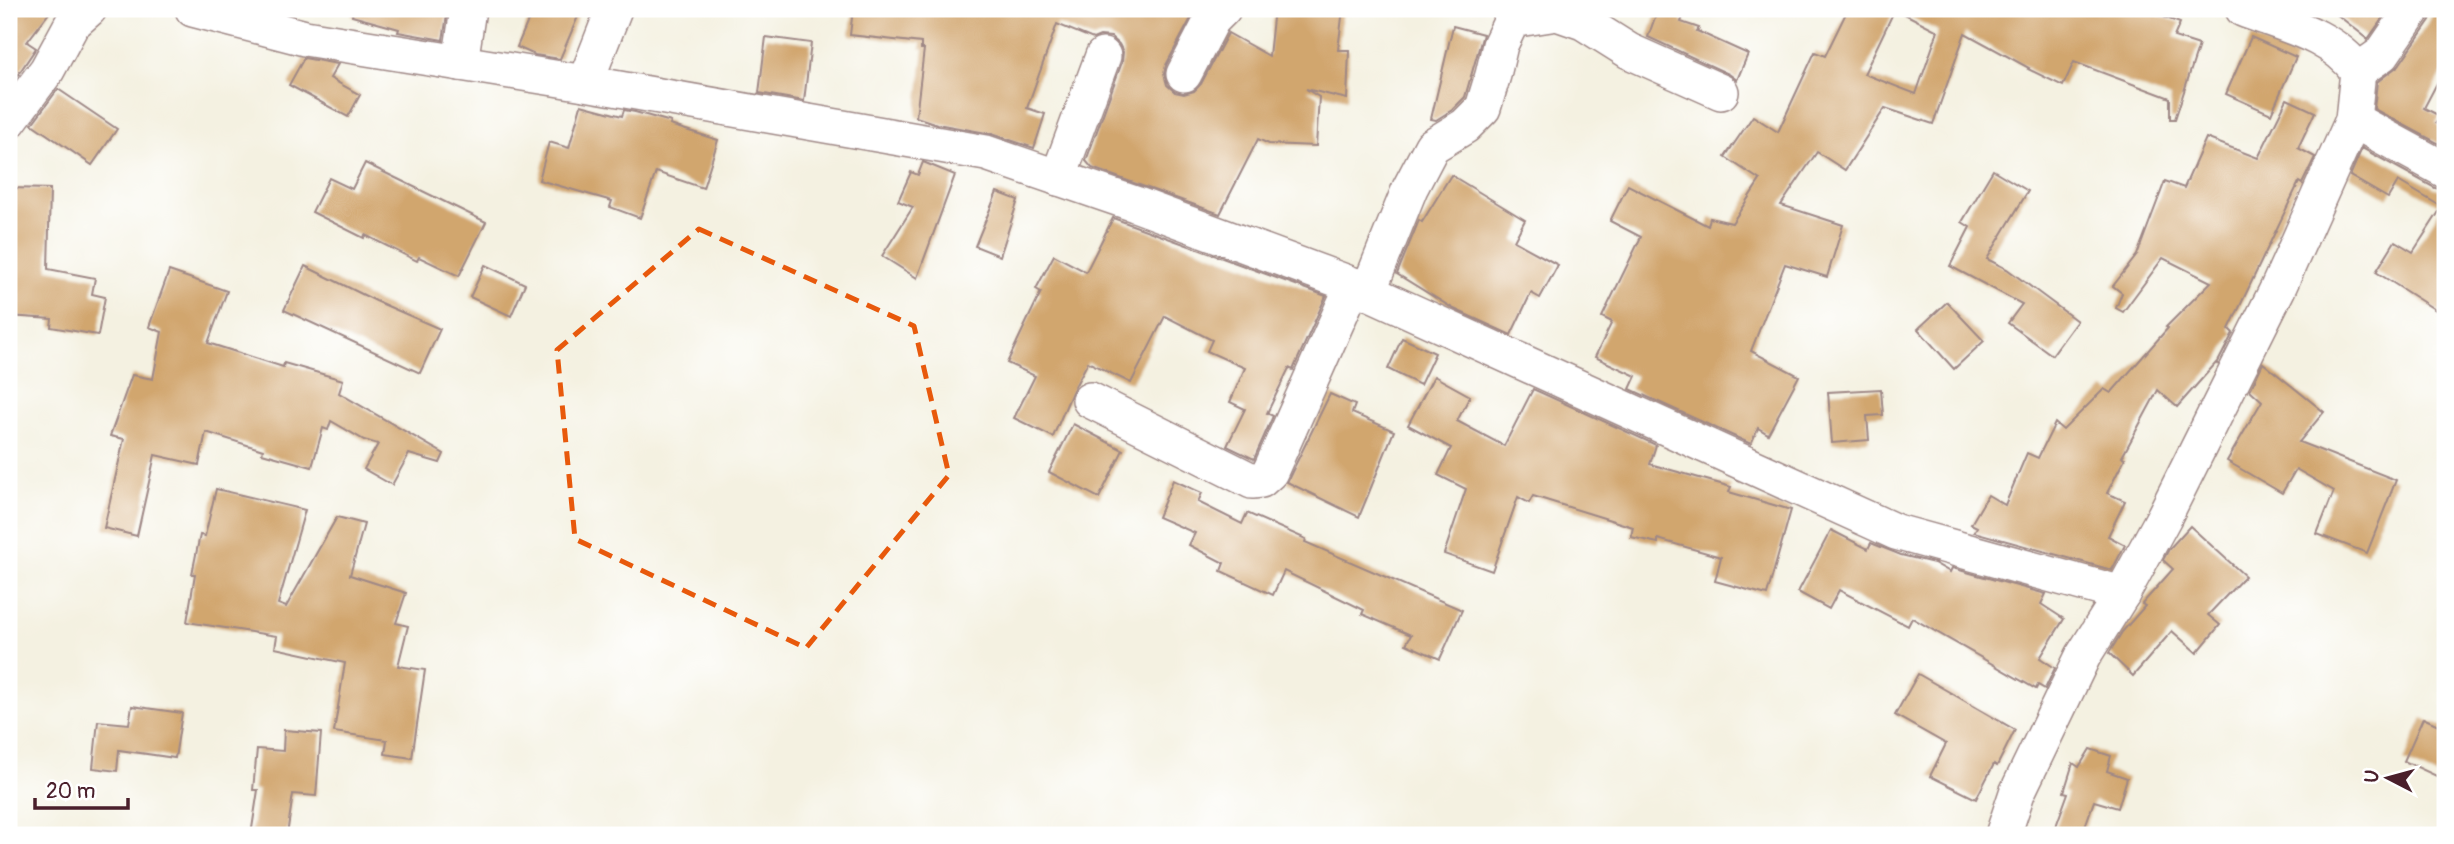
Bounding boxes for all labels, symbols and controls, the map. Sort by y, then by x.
north arrow [2352,742,2422,812]
scale bar [35,767,128,811]
text: U [2359,769,2385,784]
text: 20 m [46,778,95,805]

